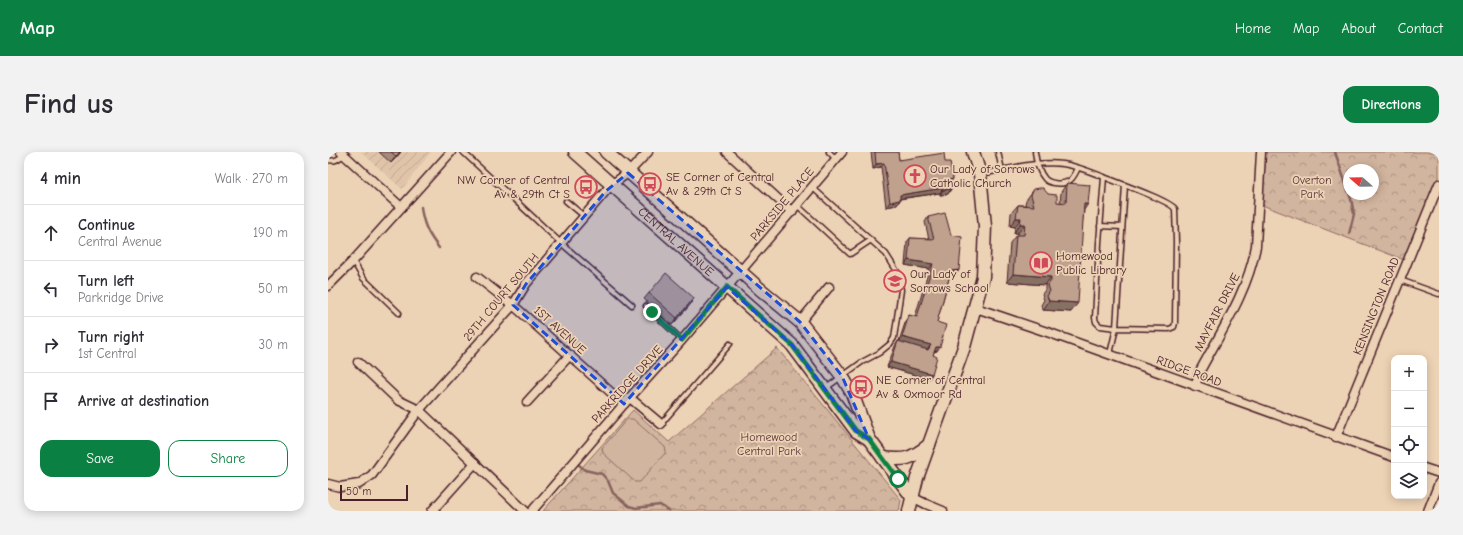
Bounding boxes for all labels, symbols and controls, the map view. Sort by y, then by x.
text: Map [20,17,55,39]
text: Home [1235,20,1271,37]
text: Map [1293,20,1319,37]
text: About [1341,20,1376,37]
text: Contact [1398,20,1443,37]
button: Directions [1343,86,1439,123]
text: Find us [24,88,113,120]
place label: Our Lady of Sorrows Catholic Church [930,162,1035,190]
church icon: Our Lady of Sorrows Catholic Church [902,163,928,189]
street label: PARKSIDE PLACE [747,164,817,244]
north arrow [1343,164,1379,200]
text: 4 min [40,169,81,188]
place label: SE Corner of Central Av & 29th Ct S [666,170,774,198]
text: Walk · 270 m [215,171,288,186]
bus stop icon: SE Corner of Central Av & 29th Ct S [637,171,663,197]
place label: NW Corner of Central Av & 29th Ct S [457,173,570,201]
park label: Overton Park [1292,173,1332,201]
bus stop icon: NW Corner of Central Av & 29th Ct S [573,174,599,200]
street label: CENTRAL AVENUE [635,204,717,279]
text: Continue [78,216,135,234]
icon: ahead [40,222,62,244]
text: 190 m [253,225,288,240]
text: Central Avenue [78,234,162,249]
place label: Homewood Public Library [1056,249,1127,277]
street label: 29TH COURT SOUTH [460,250,542,344]
library icon: Homewood Public Library [1028,250,1054,276]
street label: KENSINGTON ROAD [1350,255,1402,357]
place label: Our Lady of Sorrows School [910,267,989,295]
school or university icon: Our Lady of Sorrows School [882,268,908,294]
street label: MAYFAIR DRIVE [1191,270,1243,354]
text: Turn left [78,272,134,290]
icon: left [40,278,62,300]
text: 50 m [258,281,288,296]
text: Parkridge Drive [78,290,164,305]
street label: 1ST AVENUE [531,303,589,357]
route end [643,303,661,321]
text: Turn right [78,328,144,346]
icon: right [40,334,62,356]
text: 30 m [258,337,288,352]
street label: PARKRIDGE DRIVE [589,342,665,426]
text: 1st Central [78,346,137,361]
street label: RIDGE ROAD [1154,353,1224,389]
map controls [1391,355,1427,499]
button: + [1391,355,1427,391]
place label: NE Corner of Central Av & Oxmoor Rd [876,373,986,401]
bus stop icon: NE Corner of Central Av & Oxmoor Rd [848,374,874,400]
icon: arrive [40,390,62,412]
button: − [1391,391,1427,427]
text: Arrive at destination [78,392,209,410]
button: locate [1391,427,1427,463]
park label: Homewood Central Park [737,430,801,458]
button: Save [40,440,160,477]
button: Share [168,440,288,477]
button: layers [1391,463,1427,499]
route start [889,470,907,488]
scale bar [340,483,408,502]
text: 50 m [346,485,371,498]

